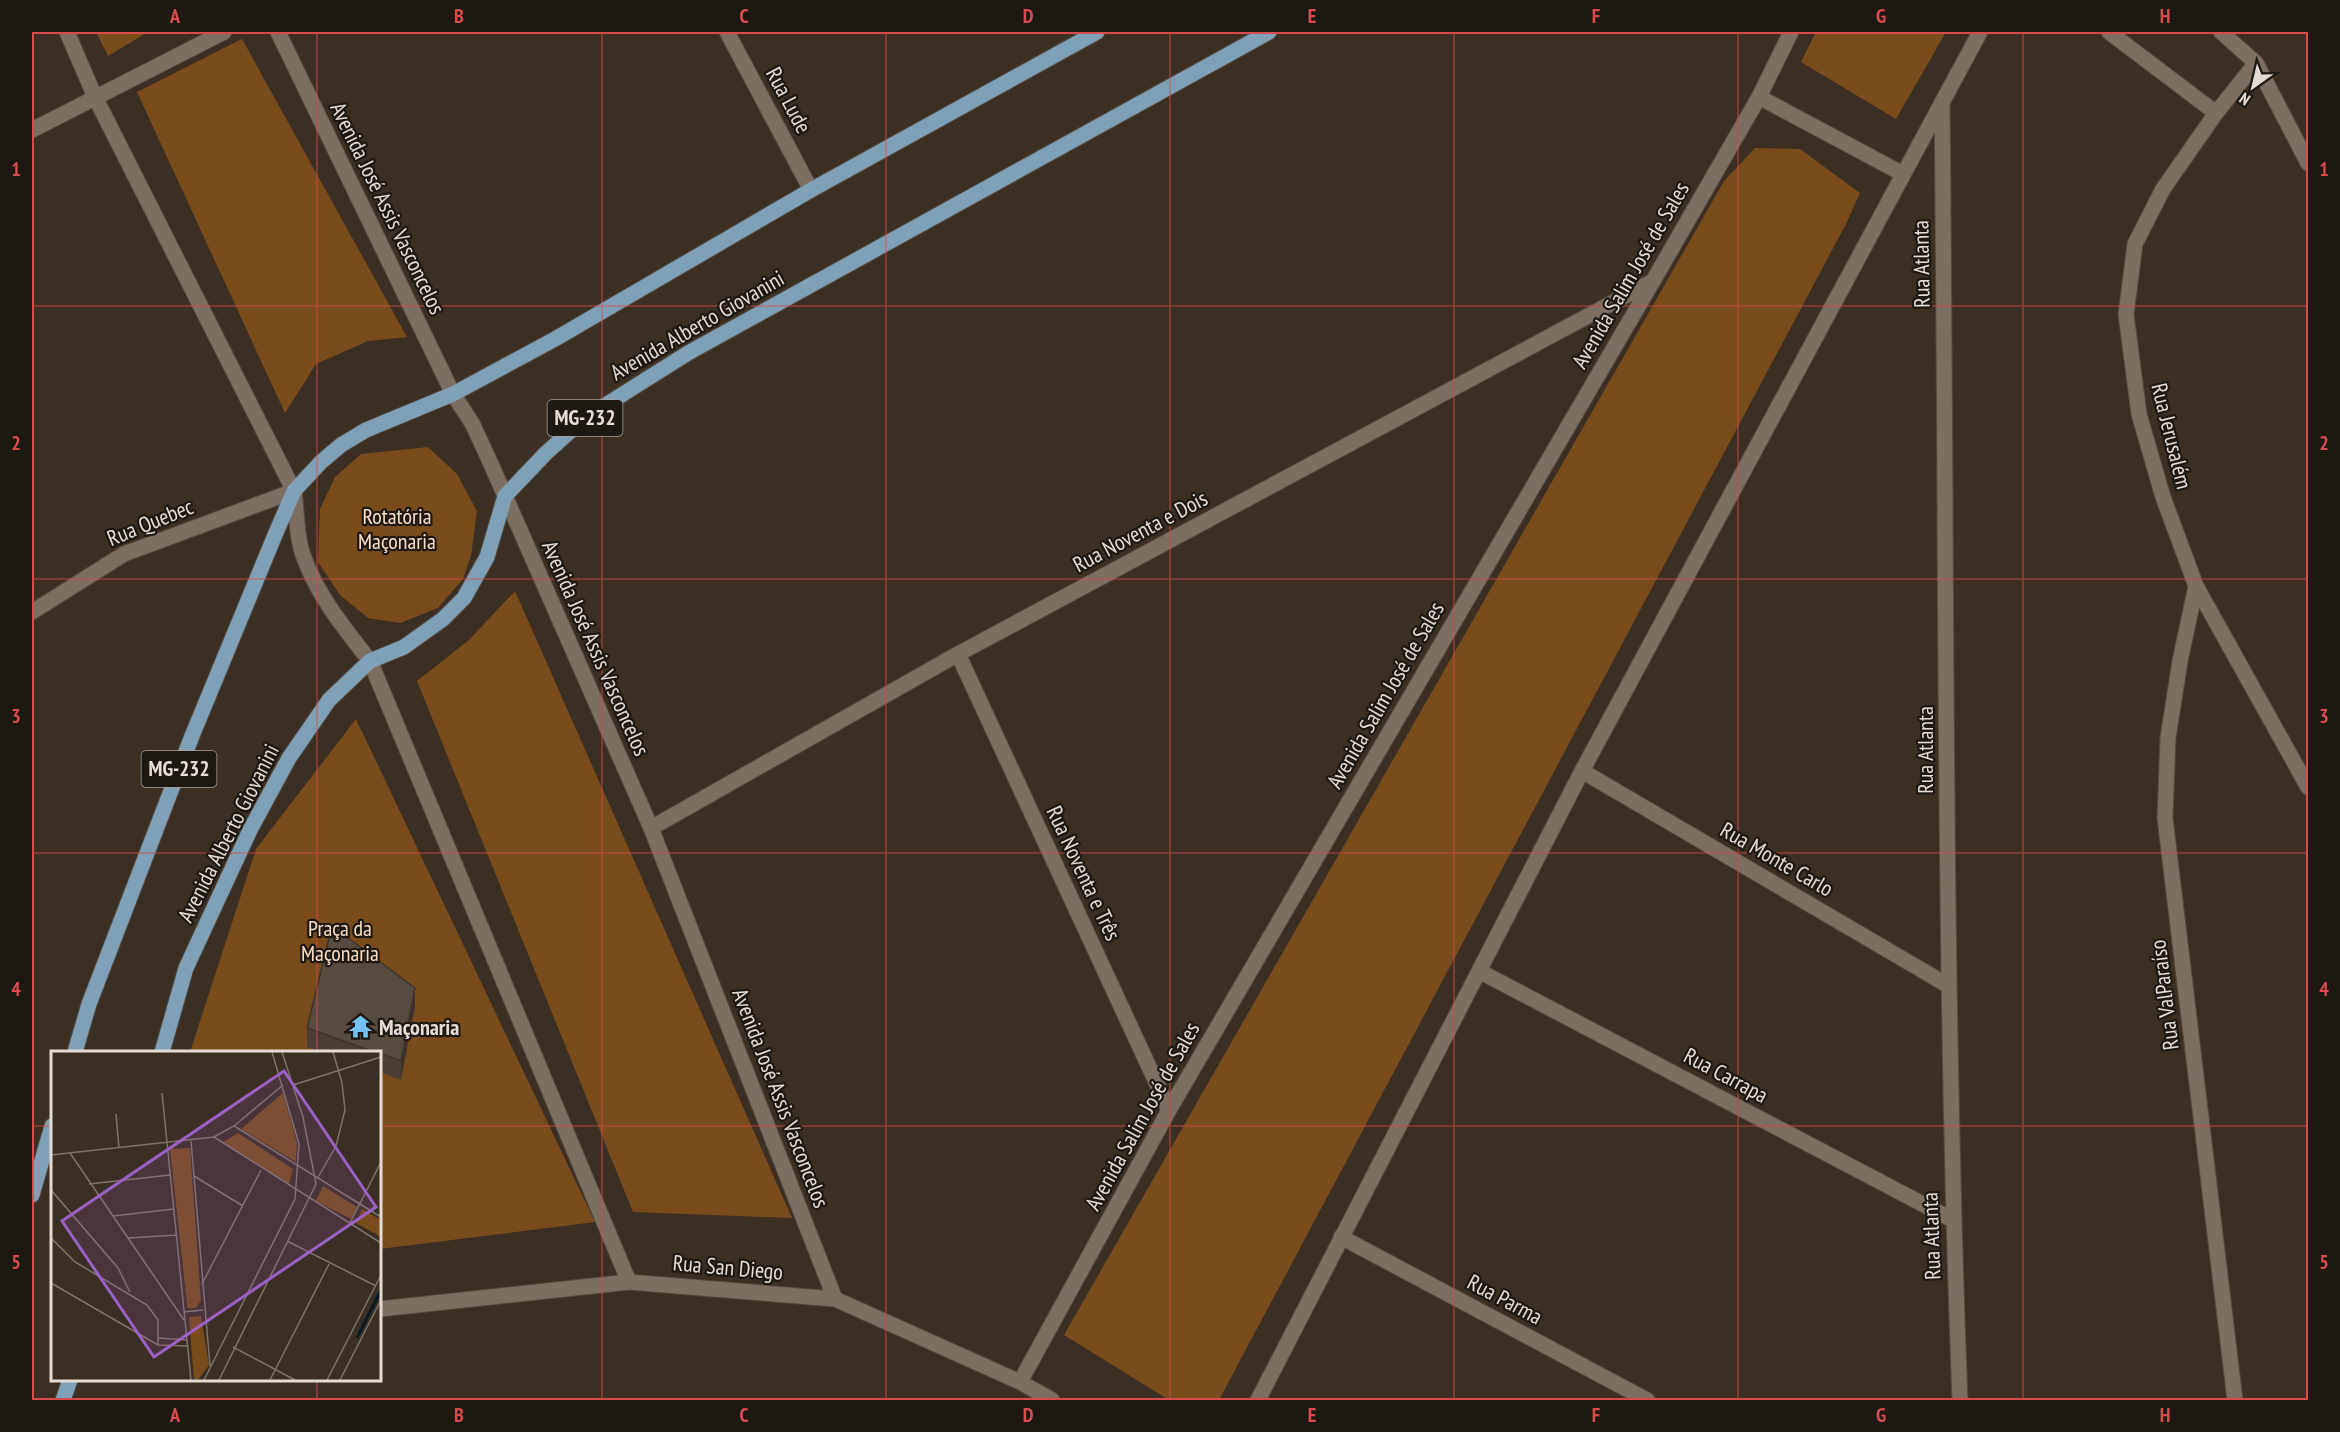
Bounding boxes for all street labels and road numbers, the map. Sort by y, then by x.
street label: Rua Lude [760,62,818,138]
street label: Avenida José Assis Vasconcelos [324,97,452,319]
street label: Avenida Salim José de Sales [1565,177,1695,373]
street label: Rua Atlanta [1906,220,1936,308]
street label: Avenida Alberto Giovanini [605,264,789,386]
street label: Rua Jerusalém [2145,380,2199,492]
road number: MG-232 [548,400,622,436]
street label: Rua Noventa e Dois [1068,484,1212,578]
street label: Rua Quebec [103,492,197,552]
street label: Avenida José Assis Vasconcelos [536,536,656,760]
street label: Avenida Salim José de Sales [1320,597,1450,793]
street label: Rua Atlanta [1911,706,1939,794]
street label: Avenida Alberto Giovanini [171,739,285,927]
road number: MG-232 [142,751,216,787]
street label: Rua Noventa e Três [1041,801,1127,945]
street label: Rua Monte Carlo [1716,815,1838,903]
street label: Rua ValParaíso [2143,938,2185,1052]
street label: Avenida José Assis Vasconcelos [726,984,836,1212]
street label: Avenida Salim José de Sales [1079,1017,1205,1215]
street label: Rua Carrapa [1679,1041,1773,1109]
street label: Rua Atlanta [1915,1192,1947,1280]
street label: Rua San Diego [672,1248,784,1286]
street label: Rua Parma [1463,1268,1547,1330]

